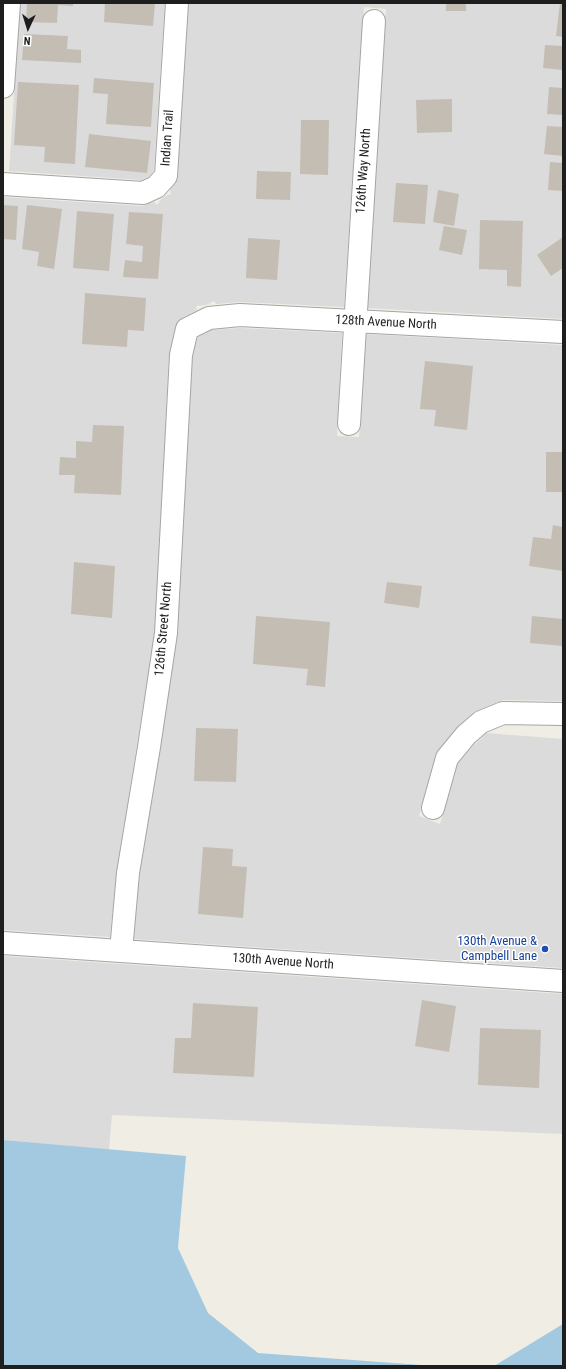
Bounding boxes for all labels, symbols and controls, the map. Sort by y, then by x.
north arrow [8,8,48,48]
text: N [23,34,31,47]
street label: Indian Trail [158,109,178,167]
street label: 126th Way North [353,128,375,214]
street label: 128th Avenue North [335,313,437,333]
street label: 126th Street North [152,581,176,677]
place label: 130th Avenue & Campbell Lane [457,934,537,965]
marker: 130th Avenue & Campbell Lane [540,944,550,954]
street label: 130th Avenue North [232,951,334,973]

